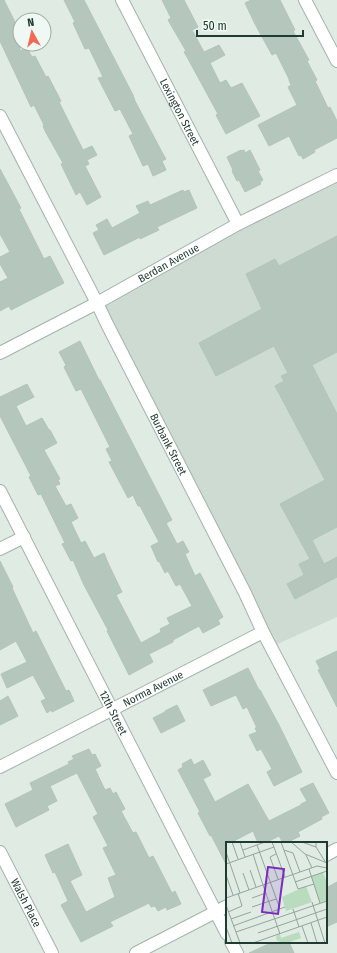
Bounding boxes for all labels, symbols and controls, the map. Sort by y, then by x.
north arrow [12,12,52,52]
scale bar [197,12,303,38]
text: N [27,16,35,29]
text: 50 m [203,19,227,33]
street label: Lexington Street [157,76,203,148]
street label: Berdan Avenue [136,241,201,285]
street label: Burbank Street [147,411,190,478]
street label: Norma Avenue [121,668,185,709]
street label: 12th Street [97,688,131,737]
inset map [226,842,327,943]
street label: Walsh Place [8,876,44,929]

